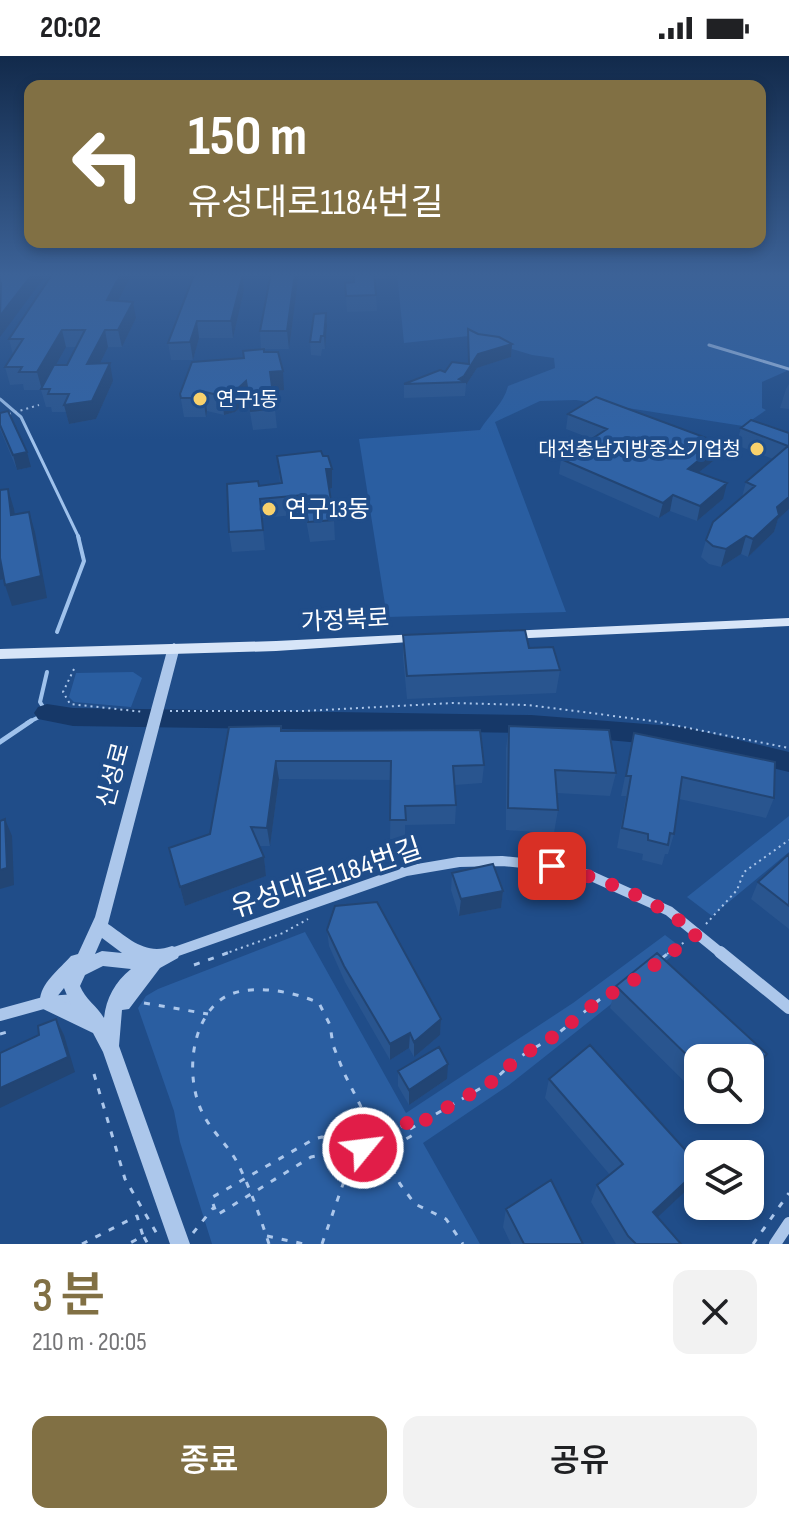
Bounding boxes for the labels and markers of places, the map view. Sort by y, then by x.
place label: 연구1동 [216,388,278,412]
marker: 연구1동 [191,390,209,408]
place label: 대전충남지방중소기업청 [539,438,741,462]
marker: 대전충남지방중소기업청 [748,440,766,458]
place label: 연구13동 [285,495,370,524]
marker: 연구13동 [260,500,278,518]
pin [518,832,586,900]

